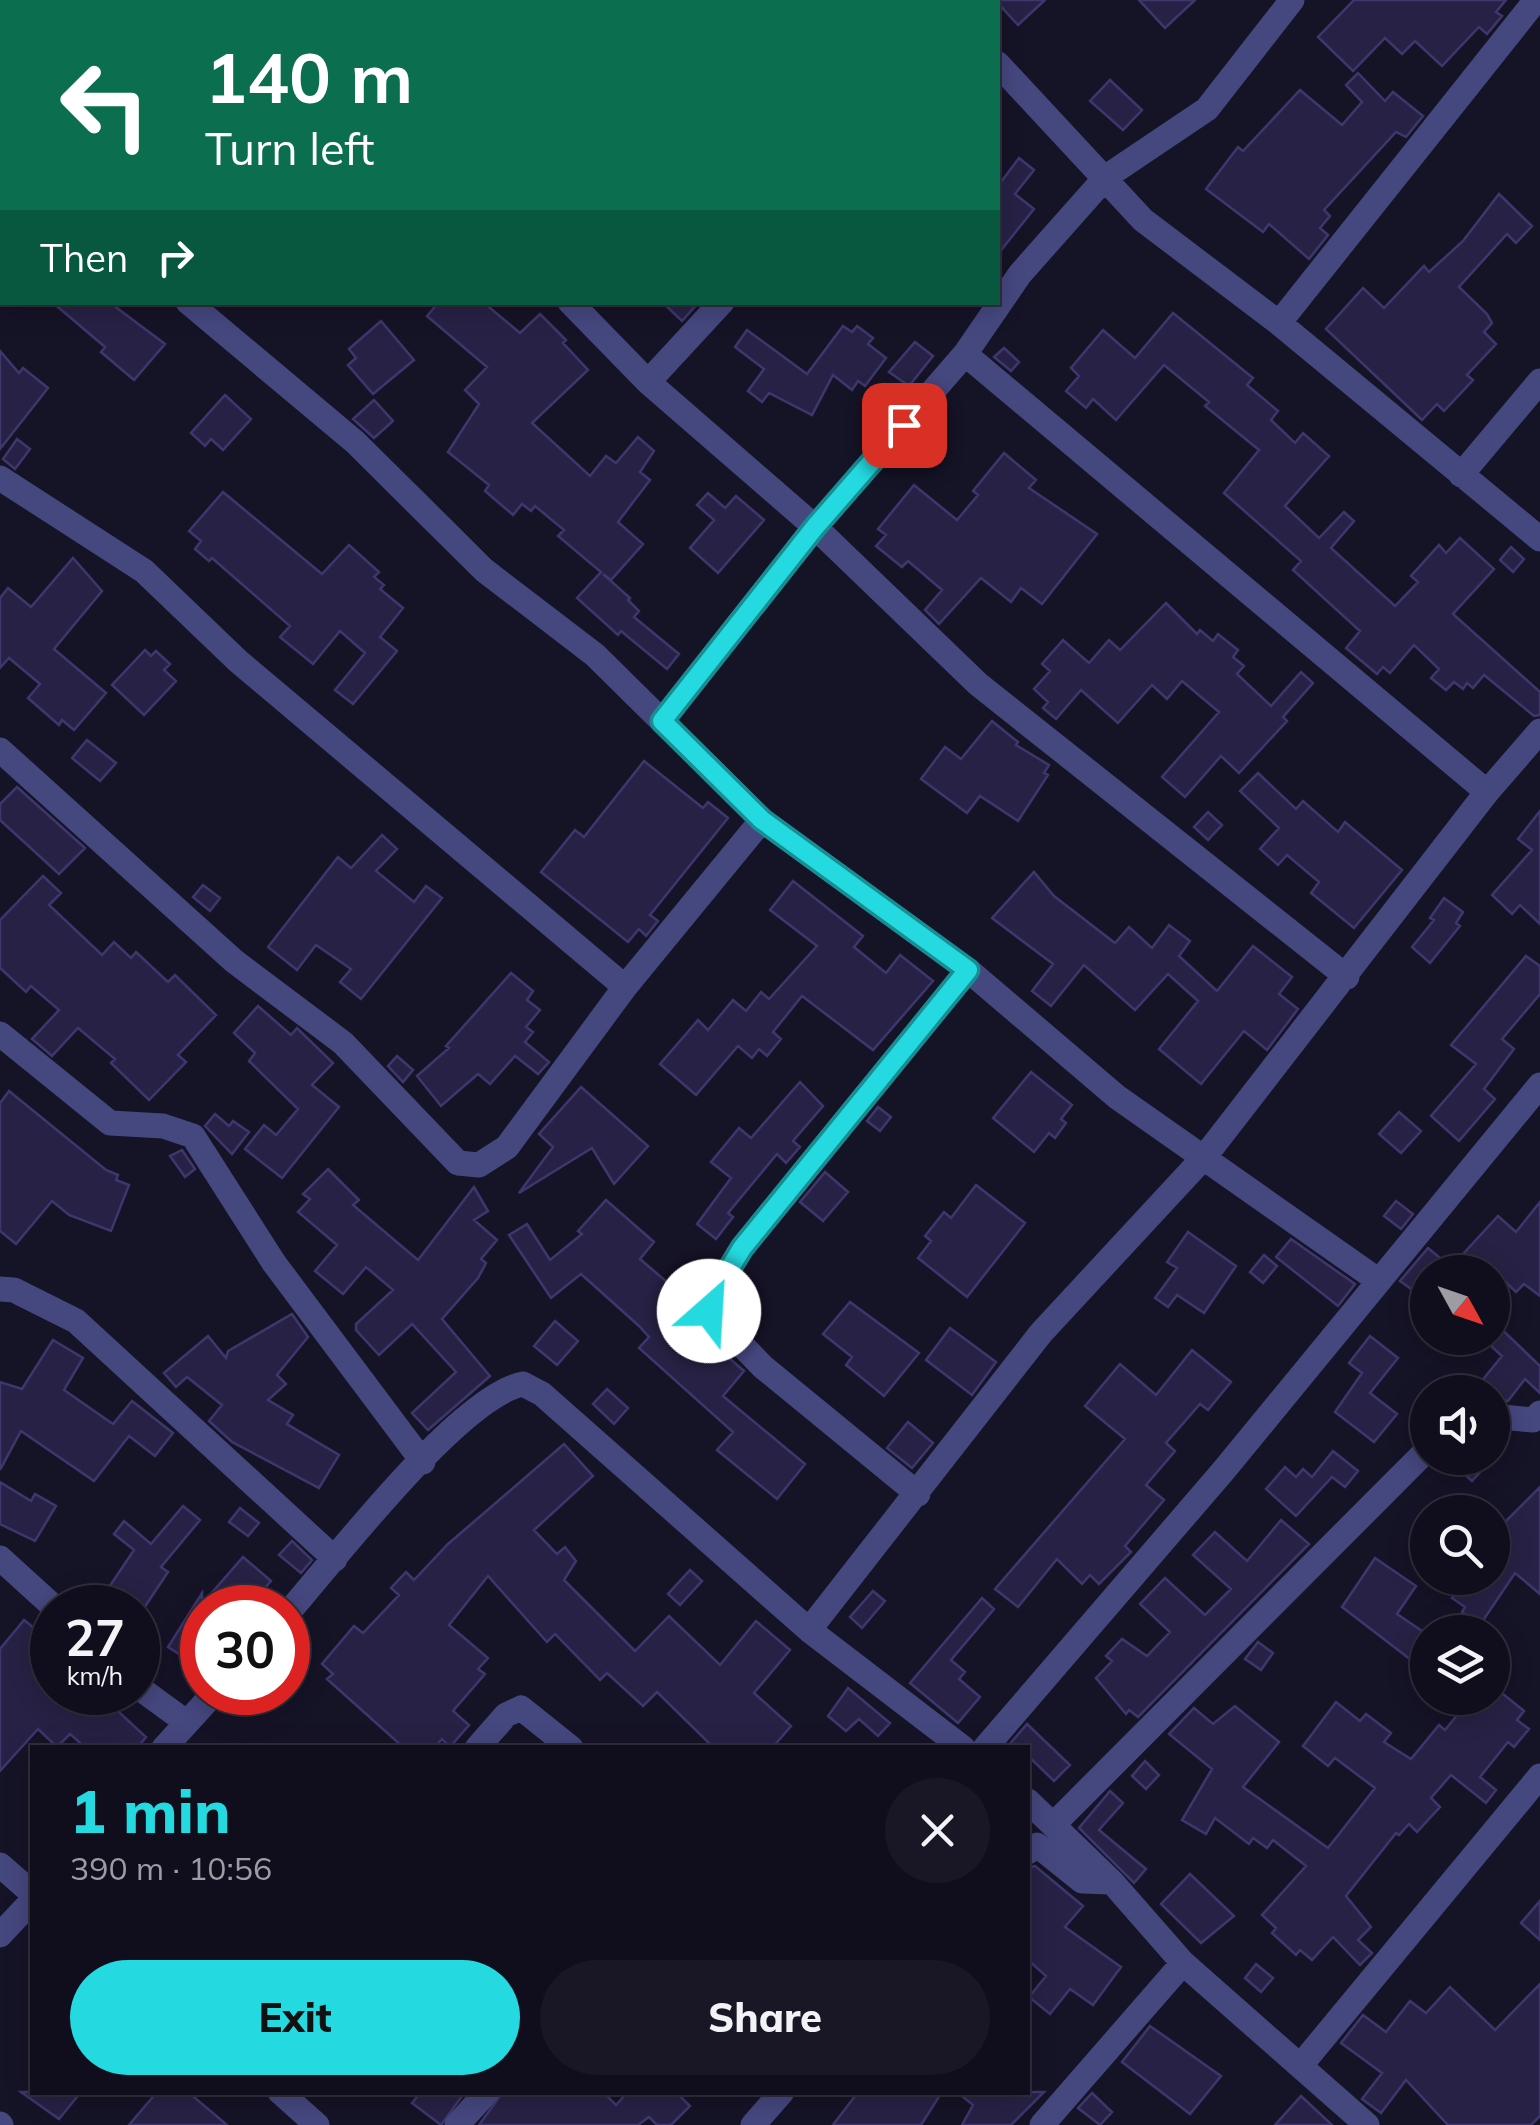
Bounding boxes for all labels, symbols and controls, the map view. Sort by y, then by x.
text: 140 m [205,33,413,121]
icon: left [40,40,170,170]
text: Turn left [205,120,374,176]
icon: right [148,230,203,285]
text: Then [40,234,128,282]
pin [862,383,947,468]
icon: arrive [877,398,932,453]
north arrow [1410,1255,1510,1355]
map controls [1410,1255,1510,1715]
position arrow [657,1259,761,1363]
button: sound [1410,1375,1510,1475]
button: search [1410,1495,1510,1595]
speed limit sign: 30 [180,1585,310,1715]
text: 27 [65,1606,125,1669]
button: layers [1410,1615,1510,1715]
text: km/h [67,1660,123,1691]
text: 1 min [70,1773,231,1848]
button: close [885,1778,990,1883]
text: 390 m · 10:56 [70,1848,272,1888]
button: Exit [70,1960,520,2075]
button: Share [540,1960,990,2075]

